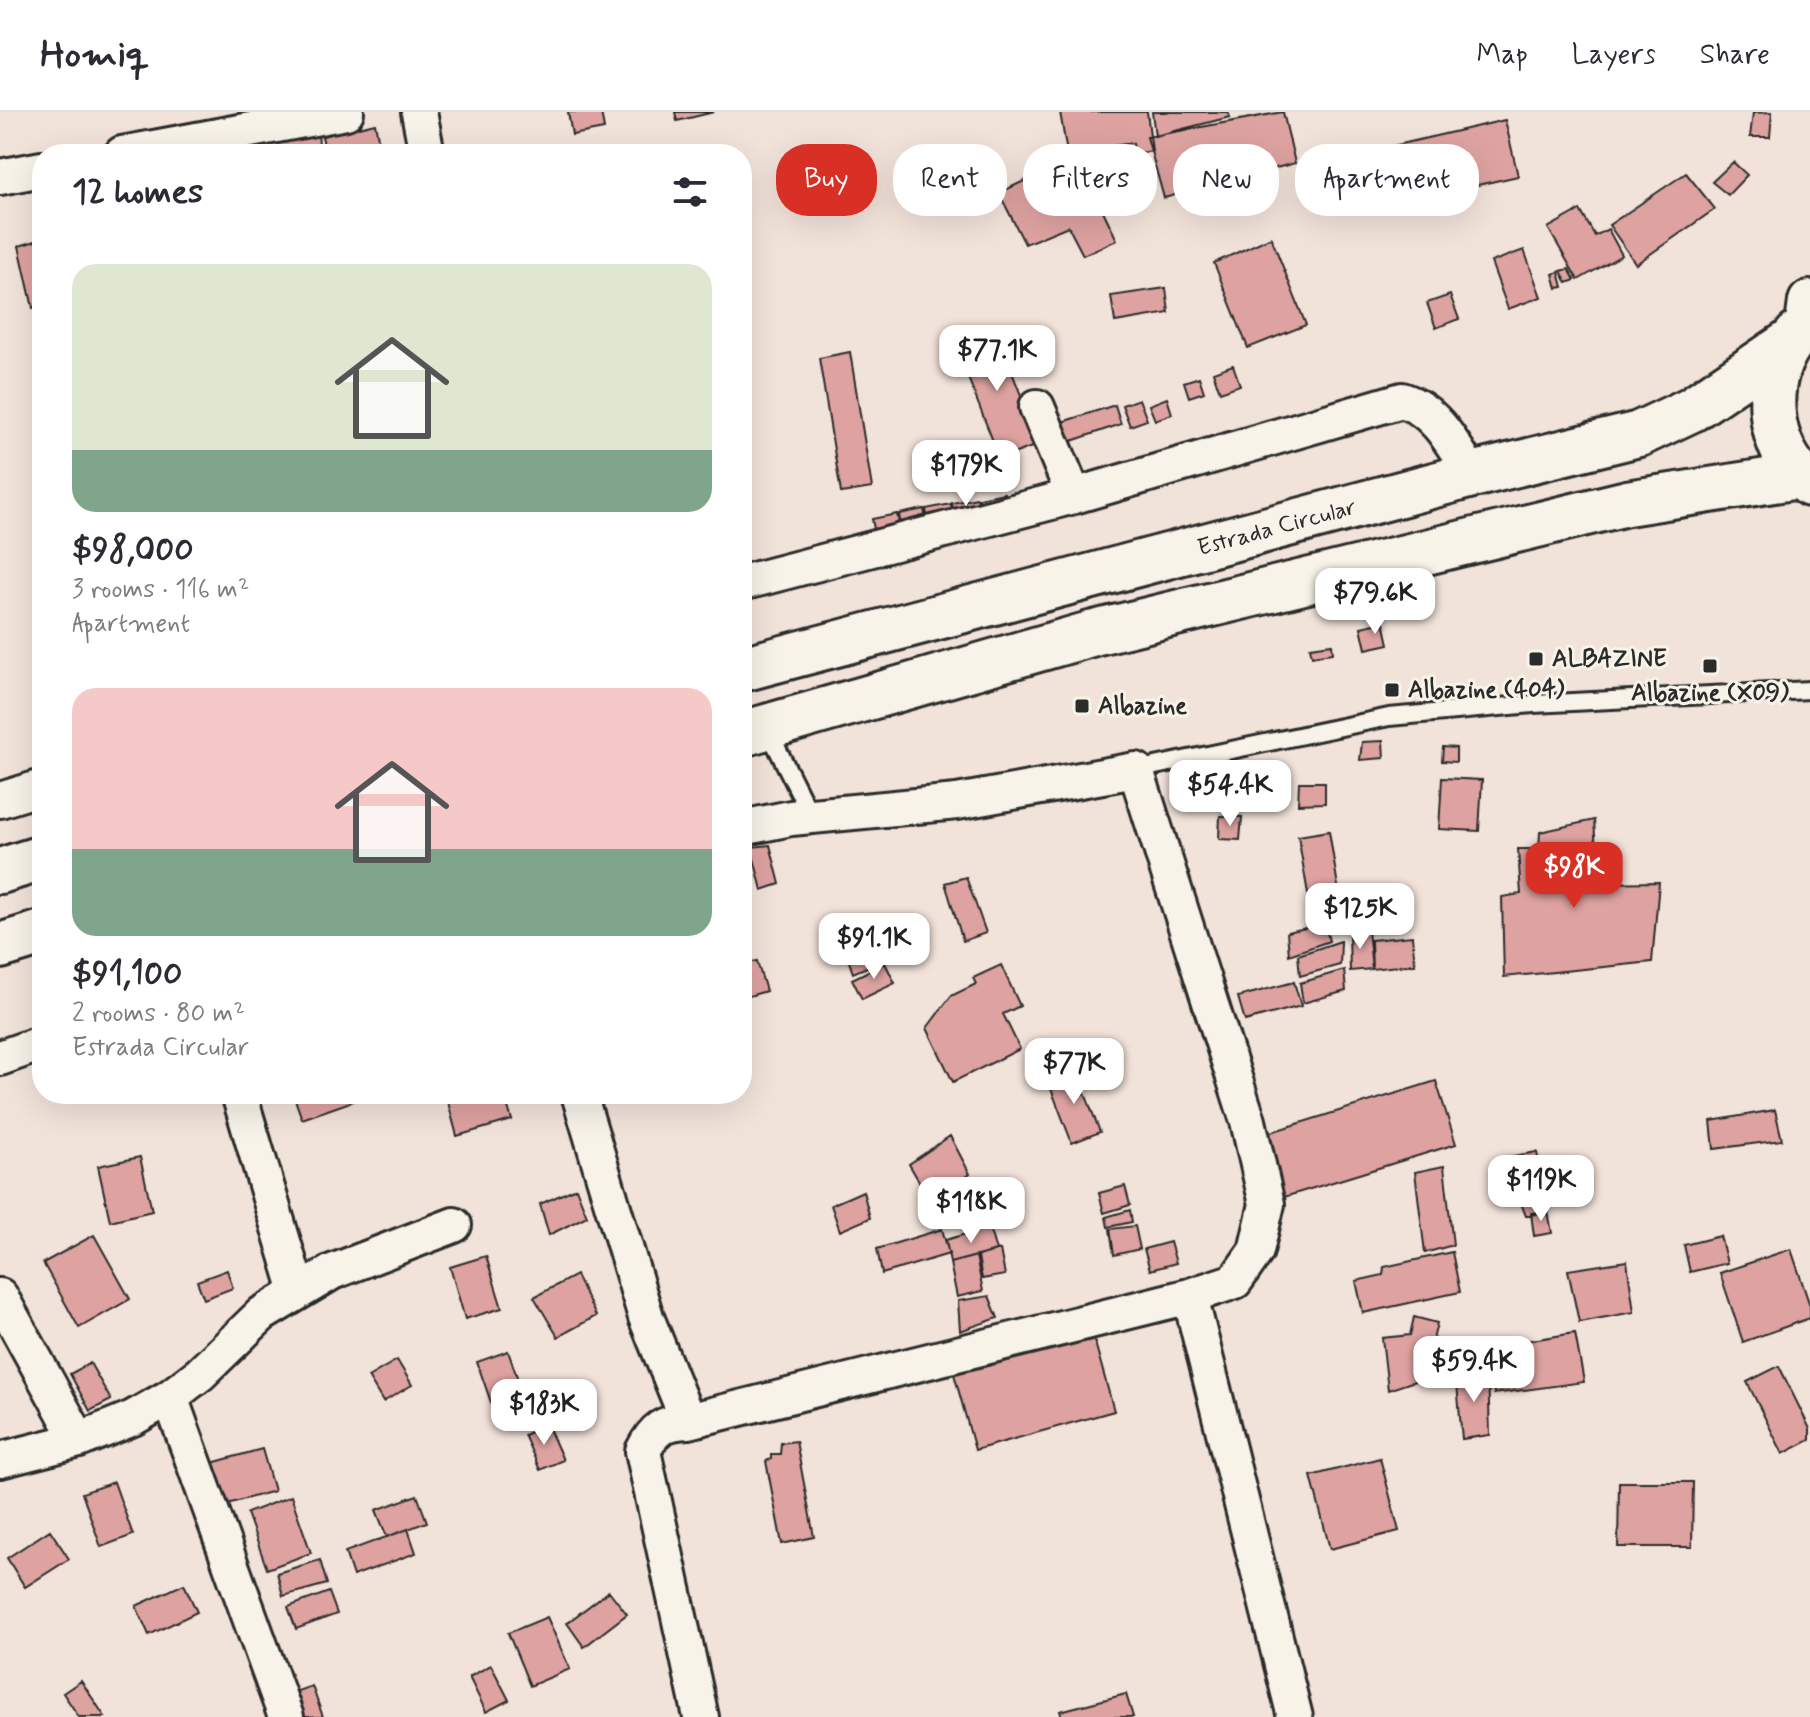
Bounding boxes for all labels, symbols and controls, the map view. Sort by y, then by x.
text: Homiq [40,31,149,80]
text: Map [1477,37,1528,74]
text: Layers [1572,37,1656,74]
text: Share [1700,37,1770,74]
chip: Buy [776,144,877,216]
chip: Rent [893,144,1007,216]
chip: Filters [1023,144,1157,216]
chip: New [1173,144,1279,216]
chip: Apartment [1295,144,1479,216]
text: 12 homes [72,170,203,215]
icon: filters [668,170,712,214]
icon: home [320,316,464,460]
pin: $77.1K [932,325,1062,393]
text: $77.1K [957,334,1037,368]
pin: $179K [910,440,1022,508]
text: $179K [930,449,1002,483]
street label: Estrada Circular [1194,492,1360,564]
text: $98,000 [72,528,194,573]
pin: $79.6K [1310,568,1440,636]
text: 3 rooms · 116 m² [72,573,249,607]
text: $79.6K [1333,577,1417,611]
text: Apartment [72,607,190,641]
place label: ALBAZINE [1552,644,1667,675]
marker: ALBAZINE [1527,650,1545,668]
marker: Albazine (X09) [1701,657,1719,675]
place label: Albazine (404) [1408,675,1565,706]
place label: Albazine (X09) [1631,678,1789,709]
marker: Albazine (404) [1383,681,1401,699]
place label: Albazine [1098,691,1187,722]
marker: Albazine [1073,697,1091,715]
icon: home [320,740,464,884]
pin: $54.4K [1165,760,1295,828]
text: $54.4K [1187,769,1273,803]
pin: $98K [1527,842,1621,910]
text: $98K [1544,851,1604,885]
pin: $125K [1304,883,1416,951]
text: $125K [1323,892,1397,926]
pin: $91.1K [809,913,939,981]
text: $91.1K [837,922,911,956]
text: $91,100 [72,952,182,997]
text: 2 rooms · 80 m² [72,997,245,1031]
text: Estrada Circular [72,1031,249,1065]
pin: $77K [1027,1038,1121,1106]
text: $77K [1043,1047,1105,1081]
pin: $119K [1485,1155,1597,1223]
text: $119K [1506,1164,1576,1198]
pin: $118K [915,1177,1027,1245]
text: $118K [936,1186,1006,1220]
pin: $59.4K [1409,1336,1539,1404]
text: $59.4K [1431,1345,1517,1379]
pin: $183K [488,1379,600,1447]
text: $183K [509,1388,579,1422]

